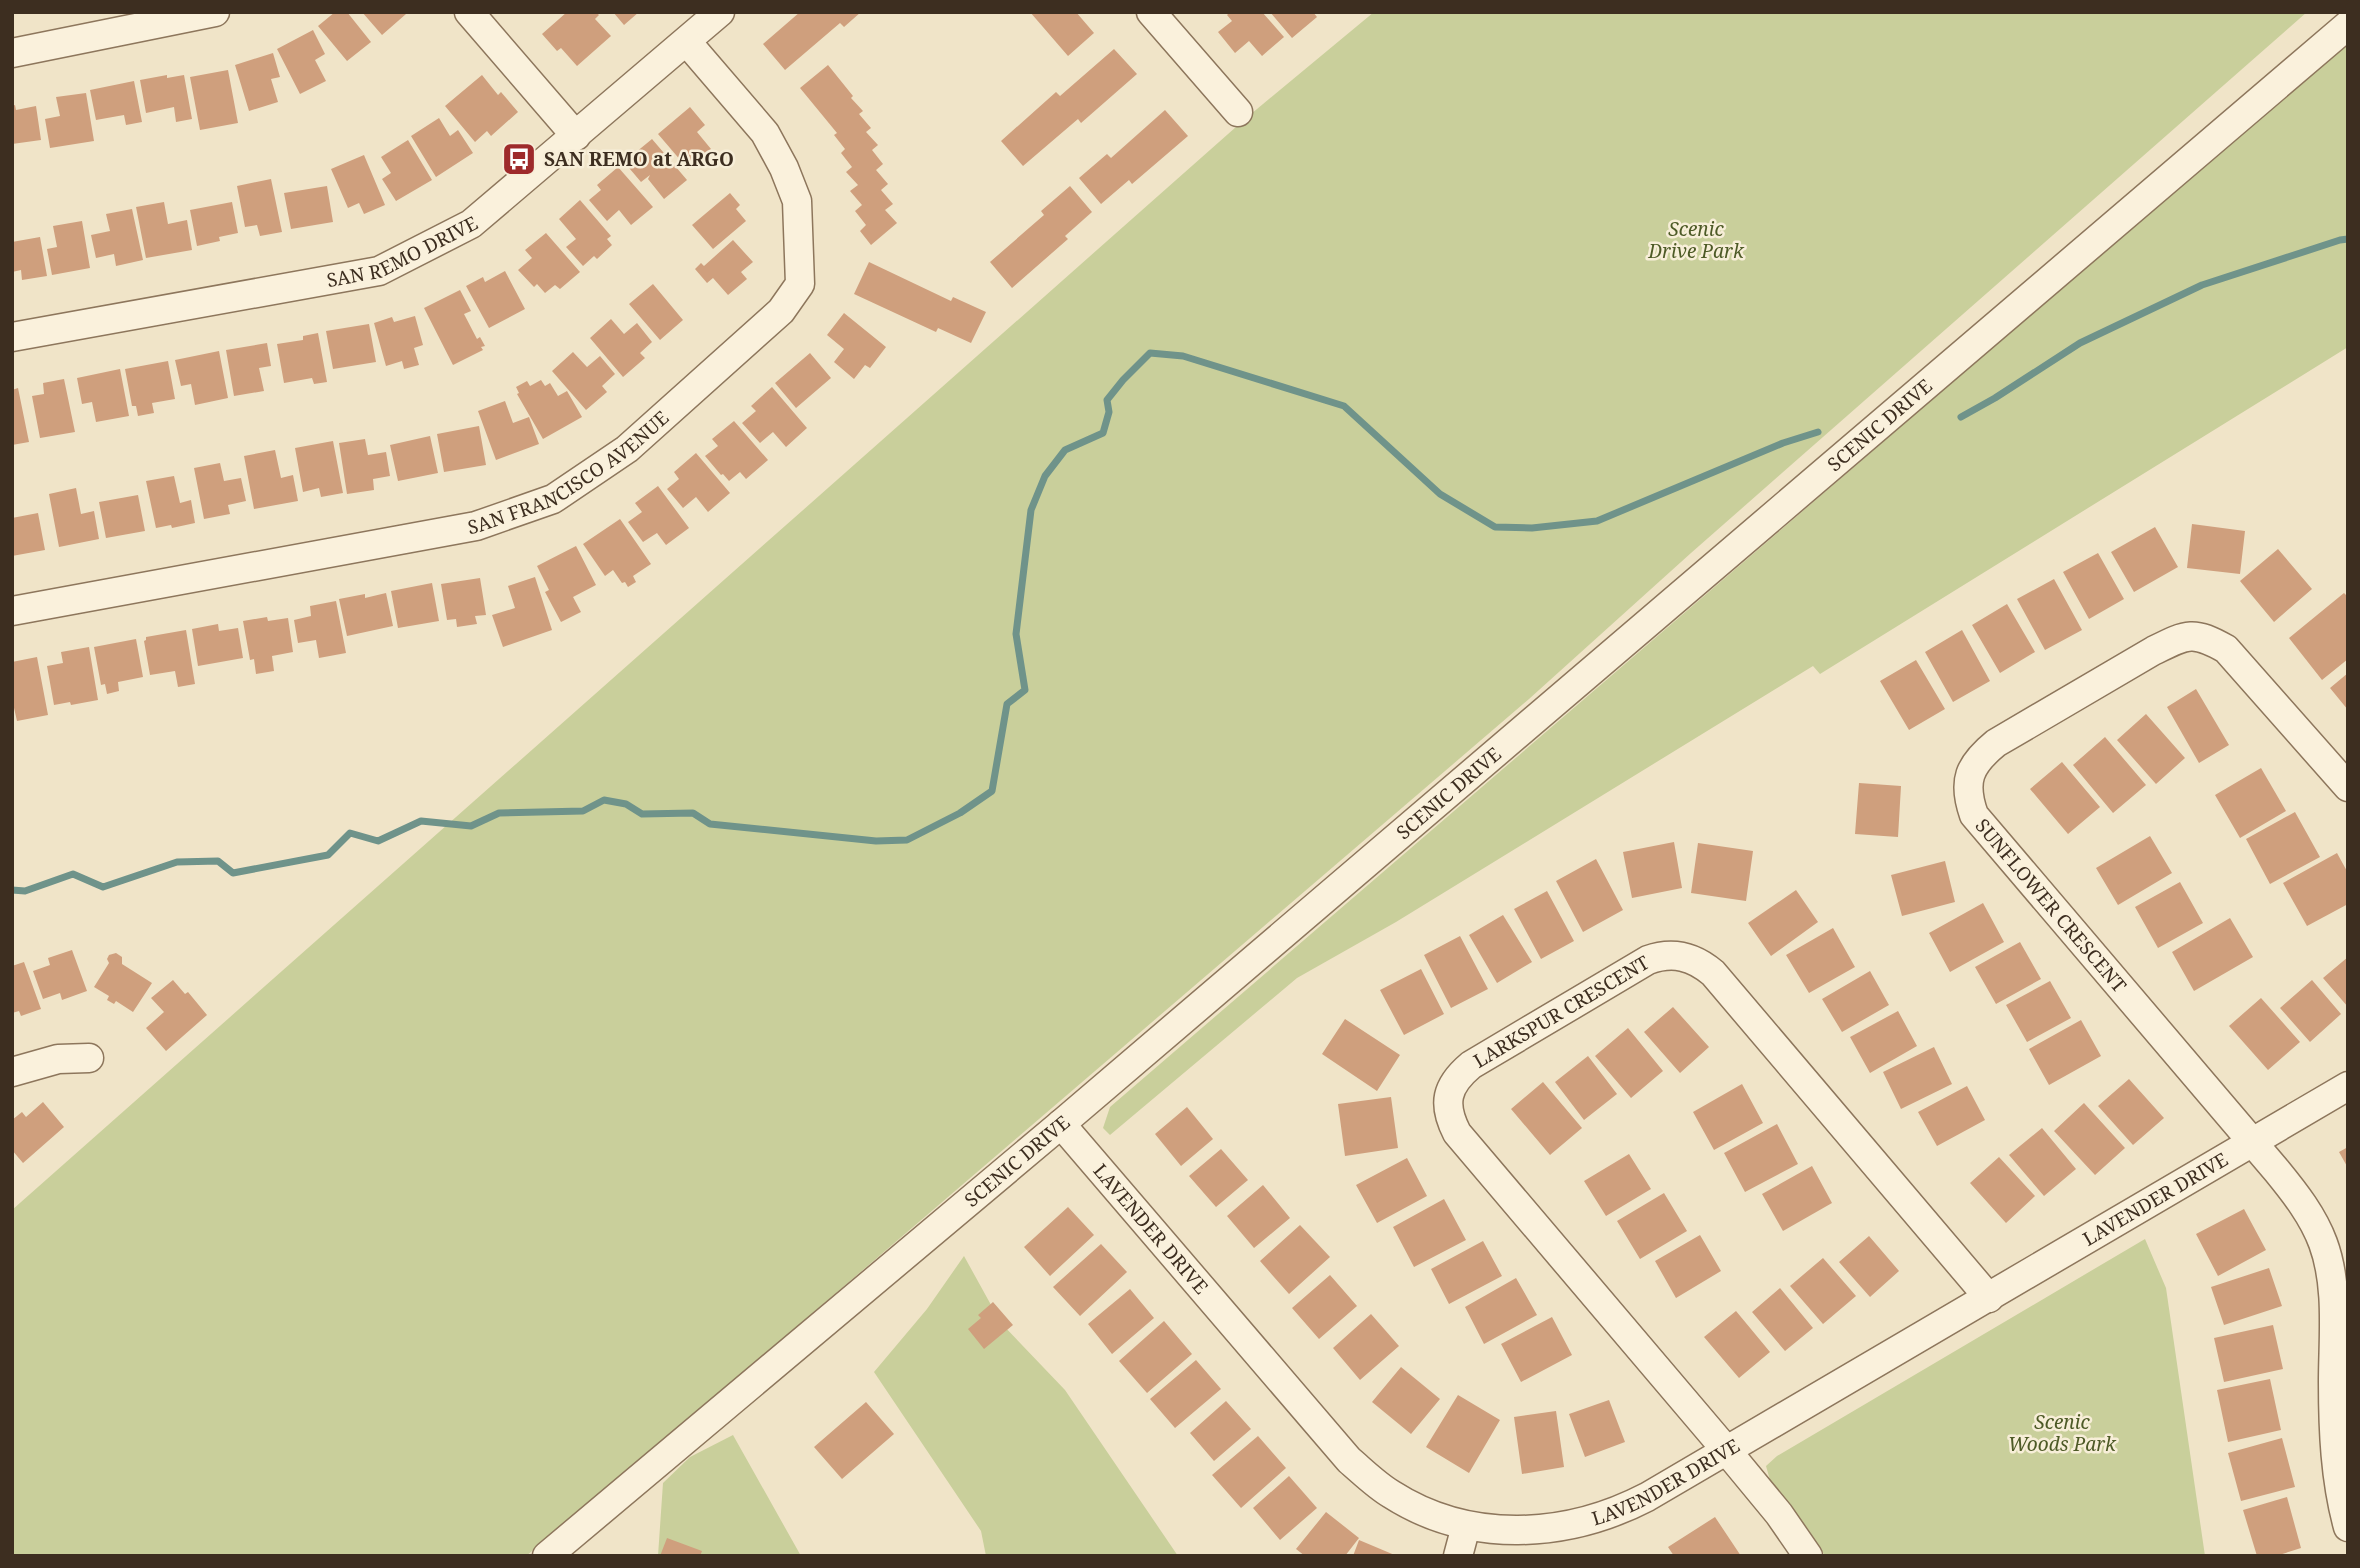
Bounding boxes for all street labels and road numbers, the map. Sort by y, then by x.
street label: SAN REMO DRIVE [325,210,482,293]
street label: SCENIC DRIVE [1822,373,1938,477]
street label: SAN FRANCISCO AVENUE [466,405,674,540]
street label: SCENIC DRIVE [1391,741,1506,845]
street label: SUNFLOWER CRESCENT [1970,813,2133,998]
street label: LARKSPUR CRESCENT [1469,949,1654,1074]
street label: SCENIC DRIVE [959,1109,1075,1213]
street label: LAVENDER DRIVE [2078,1146,2233,1252]
street label: LAVENDER DRIVE [1088,1158,1214,1300]
street label: LAVENDER DRIVE [1589,1433,1744,1531]

